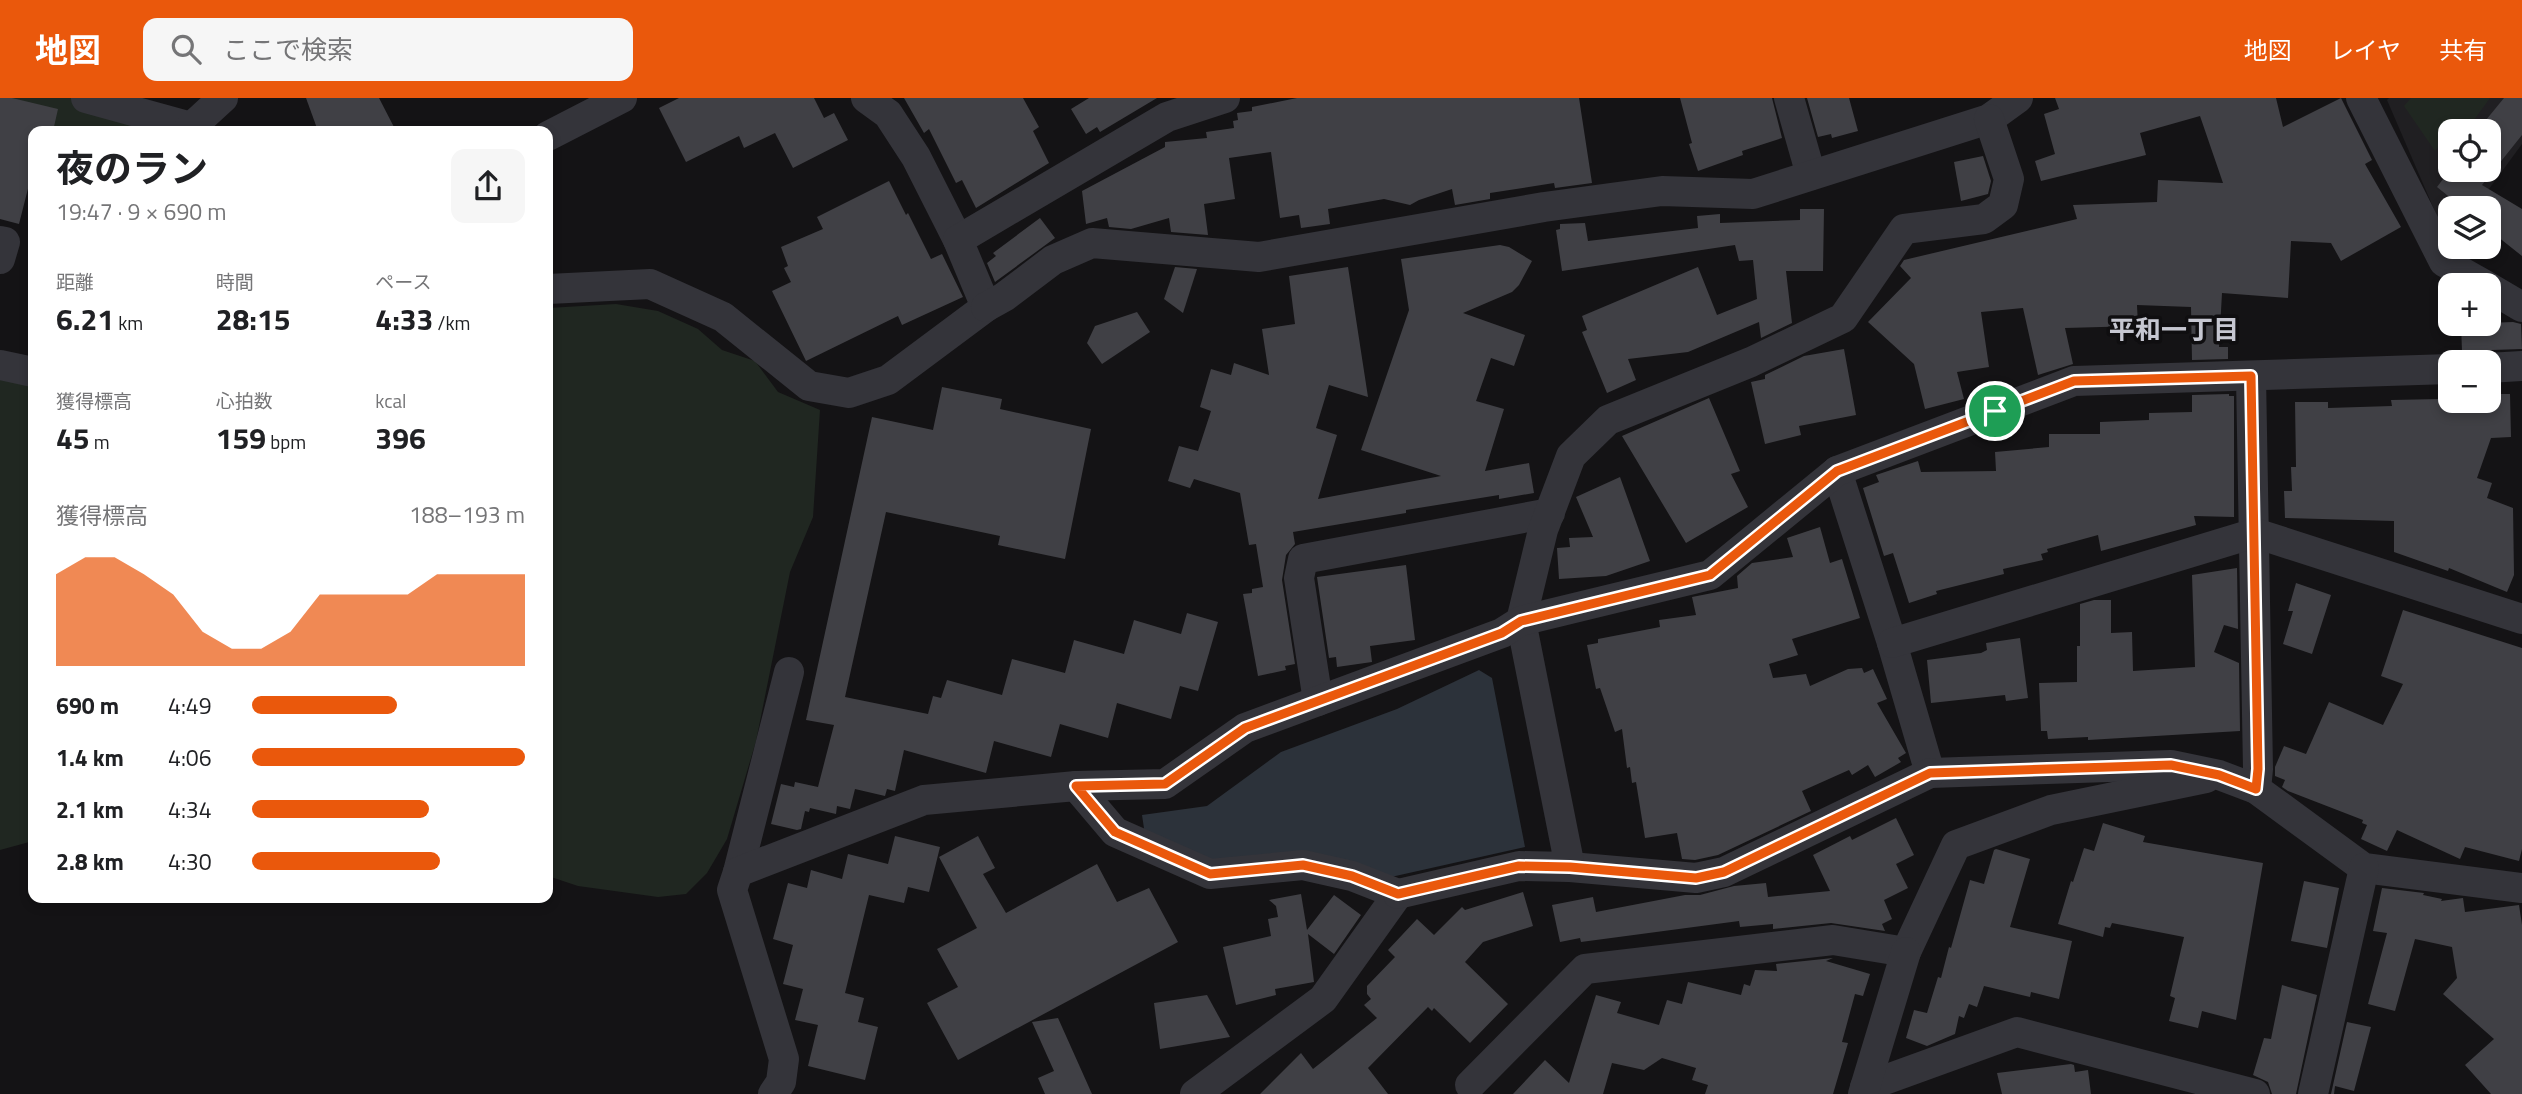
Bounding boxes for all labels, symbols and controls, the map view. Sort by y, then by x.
search box [143,18,633,81]
text: 地図 [35,25,101,75]
icon: search [167,30,205,68]
text: ここで検索 [223,30,353,69]
text: 地図 [2244,32,2292,68]
text: レイヤ [2330,32,2401,68]
text: 共有 [2439,32,2487,68]
map controls [2438,119,2501,413]
button: locate [2438,119,2501,182]
text: 夜のラン [56,139,208,197]
button: share [451,149,525,223]
text: 19:47 · 9 × 690 m [56,194,226,229]
button: layers [2438,196,2501,259]
text: 距離 [56,267,94,296]
text: 時間 [216,267,254,296]
text: ペース [375,267,431,296]
button: + [2438,273,2501,336]
text: 6.21 [56,296,114,342]
text: 28:15 [216,296,291,342]
text: 4:33 [375,296,433,342]
text: km [114,308,143,337]
text: /km [433,308,470,337]
district label: 平和一丁目 [2109,310,2239,349]
button: − [2438,350,2501,413]
pin [1965,381,2025,441]
text: 獲得標高 [56,386,132,415]
text: 心拍数 [216,386,273,415]
text: kcal [375,386,406,415]
icon: arrive [1976,392,2014,430]
text: 45 [56,415,90,461]
text: 159 [216,415,266,461]
text: 396 [375,415,426,461]
text: m [90,427,110,456]
text: bpm [266,427,306,456]
text: 188–193 m [409,497,525,532]
text: 獲得標高 [56,498,148,533]
text: 690 m [56,688,119,723]
text: 4:49 [168,688,212,723]
text: 1.4 km [56,740,124,775]
text: 4:06 [168,740,212,775]
text: 2.1 km [56,792,124,827]
text: 4:34 [168,792,212,827]
text: 2.8 km [56,844,124,879]
text: 4:30 [168,844,212,879]

